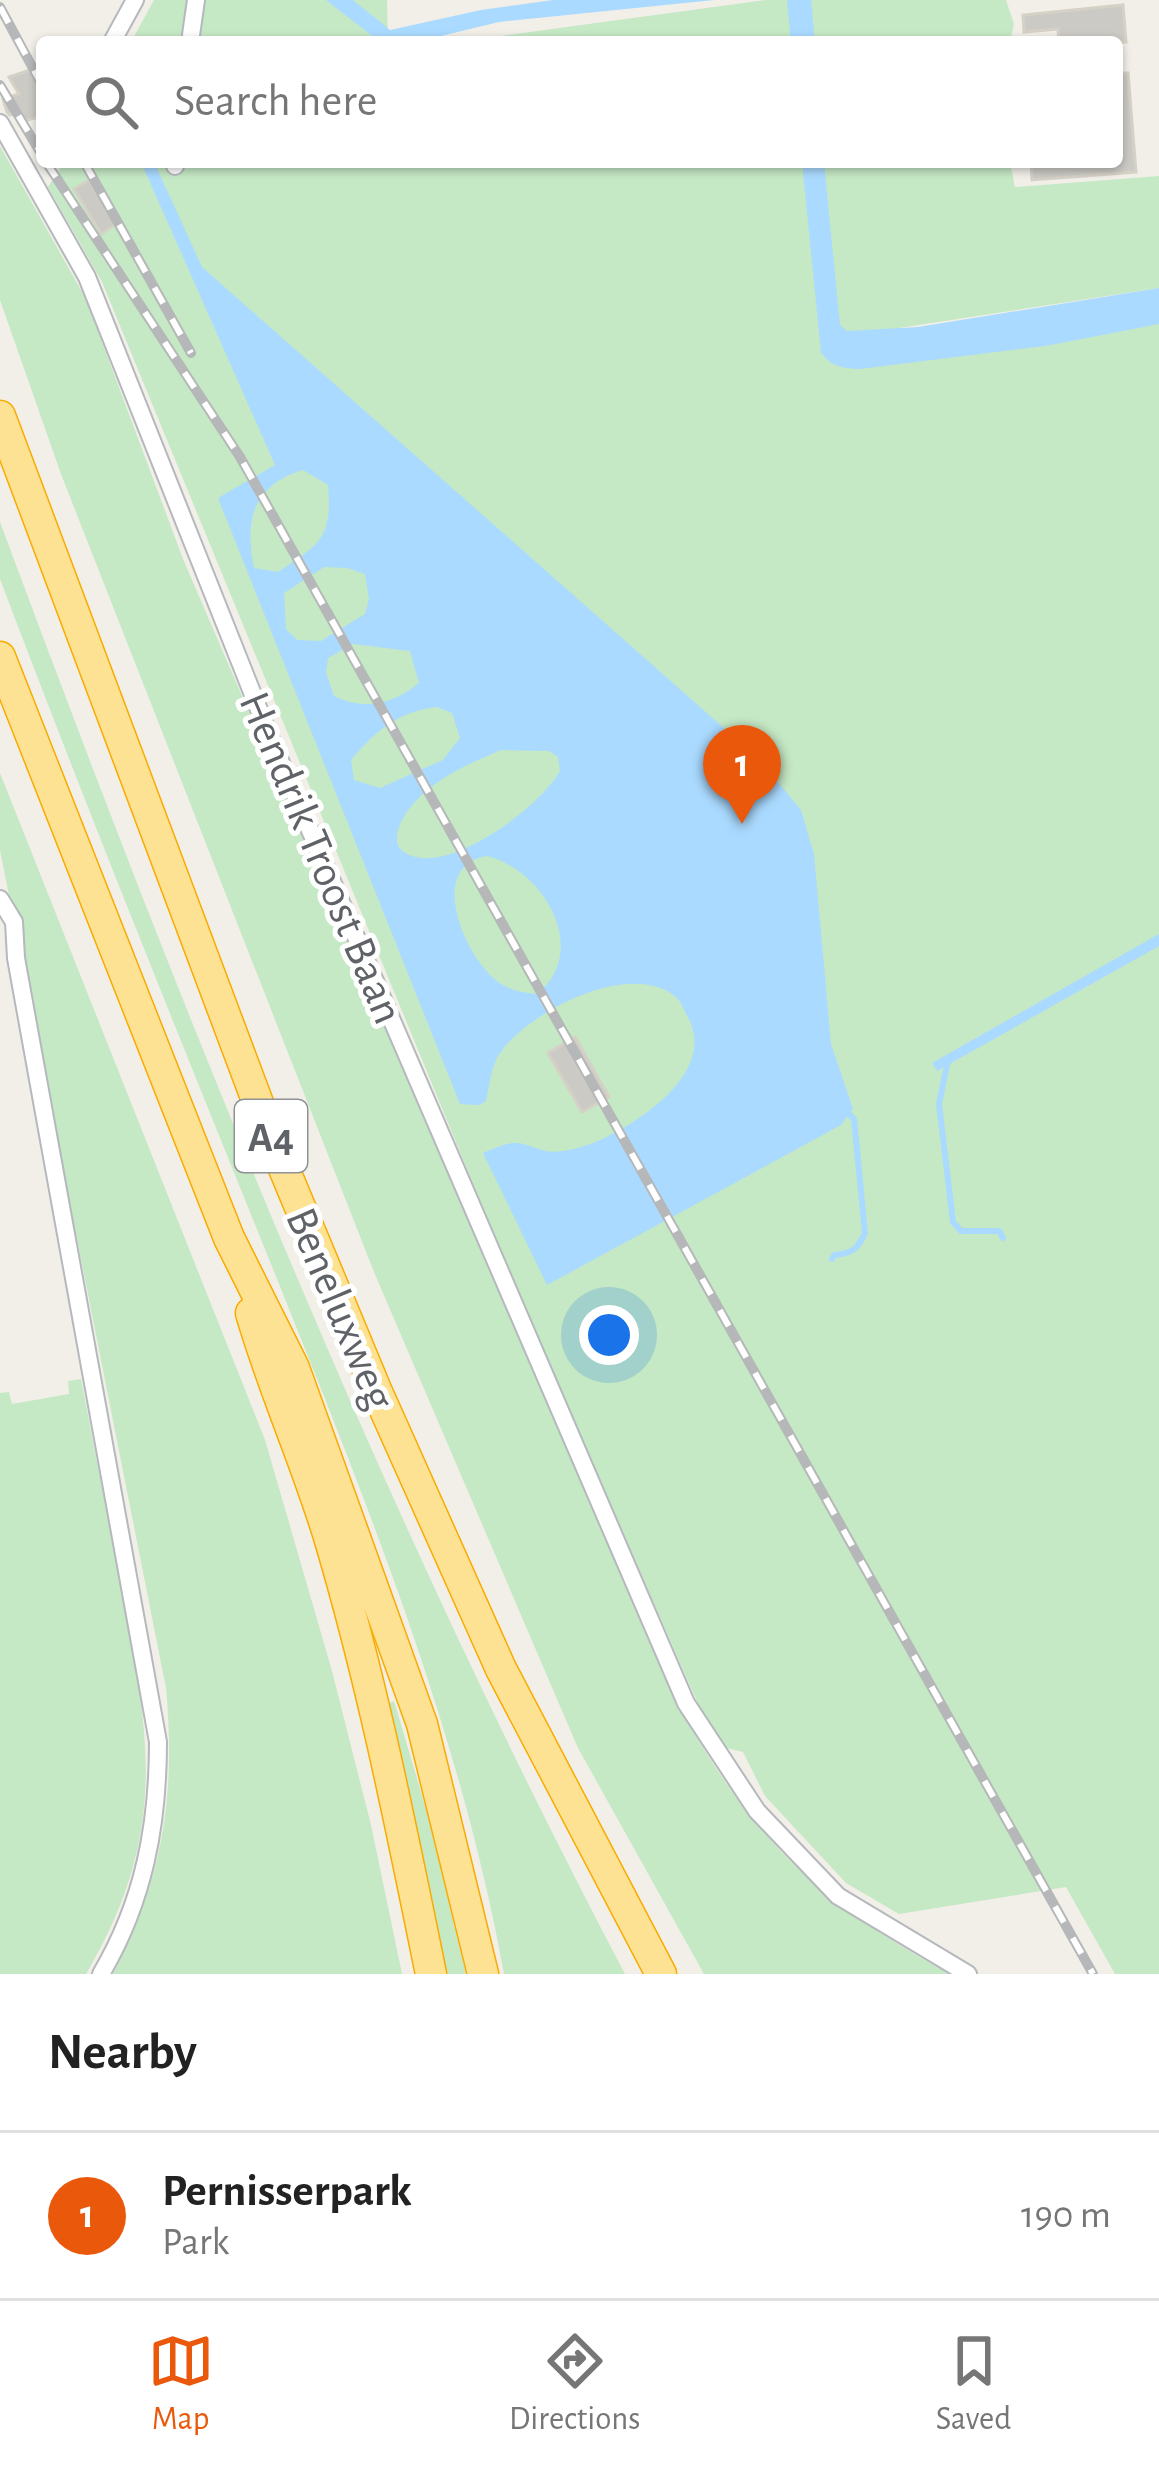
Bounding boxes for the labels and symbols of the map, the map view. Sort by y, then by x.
street label: Hendrik Troost Baan [231,686,411,1030]
pin: 1 [703,725,781,824]
road number: A4 [235,1100,307,1172]
street label: Beneluxweg [277,1202,402,1416]
your location [579,1305,639,1365]

